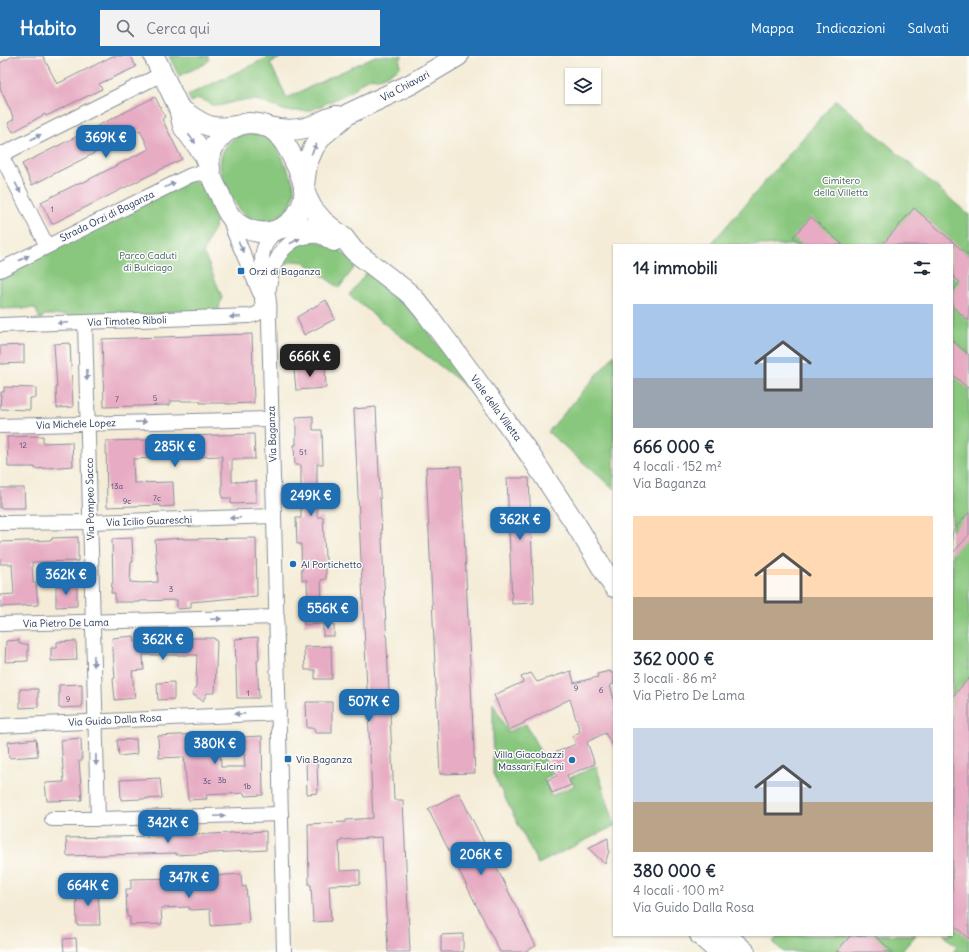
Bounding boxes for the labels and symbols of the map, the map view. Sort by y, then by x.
street label: Via Chiavari [378,68,432,104]
pin: 369K € [73,125,139,159]
one-way arrow [30,134,42,141]
one-way arrow [188,134,197,145]
one-way arrow [310,143,317,155]
park label: Cimitero della Villetta [814,174,869,199]
one-way arrow [14,182,21,194]
one-way arrow [164,182,175,188]
street label: Strada Orzi di Baganza [57,187,157,245]
house number: 1 [50,204,54,214]
one-way arrow [289,238,301,244]
one-way arrow [238,242,244,253]
park label: Parco Caduti di Bulciago [119,249,177,274]
one-way arrow [18,255,29,261]
place label: Orzi di Baganza [249,265,321,278]
marker: Orzi di Baganza [236,266,246,276]
street label: Via Timoteo Riboli [87,313,167,329]
one-way arrow [228,314,241,320]
one-way arrow [56,320,69,326]
pin: 666K € [277,344,343,378]
one-way arrow [84,369,90,382]
street label: Viale della Villetta [468,372,525,444]
house number: 5 [153,393,158,403]
house number: 7 [115,394,119,404]
street label: Via Baganza [265,405,279,462]
street label: Via Michele Lopez [36,416,116,432]
one-way arrow [135,419,148,425]
pin: 285K € [142,434,208,468]
house number: 12 [19,440,27,450]
house number: 51 [299,447,307,457]
street label: Via Pompeo Sacco [83,457,97,540]
house number: 13a [111,481,124,491]
pin: 249K € [278,483,344,517]
house number: 7c [153,493,161,503]
house number: 9c [123,496,131,506]
pin: 362K € [487,507,553,541]
street label: Via Icilio Guareschi [106,513,192,529]
one-way arrow [229,514,241,521]
place label: Al Portichetto [301,558,362,571]
marker: Al Portichetto [288,559,298,569]
pin: 362K € [33,562,99,596]
house number: 3 [169,584,174,594]
pin: 556K € [295,596,361,630]
one-way arrow [210,615,222,622]
street label: Via Pietro De Lama [23,616,109,630]
pin: 362K € [130,627,196,661]
one-way arrow [90,655,97,667]
house number: 9 [574,683,579,693]
house number: 6 [599,685,604,695]
house number: 1 [246,688,250,698]
pin: 507K € [336,689,402,723]
house number: 9 [66,694,71,704]
street label: Via Guido Dalla Rosa [68,711,162,729]
one-way arrow [234,711,246,718]
pin: 380K € [182,731,248,765]
place label: Villa Giacobazzi Massari Fulcini [494,748,564,773]
place label: Via Baganza [296,753,353,766]
one-way arrow [93,754,99,767]
marker: Via Baganza [283,754,293,764]
marker: Villa Giacobazzi Massari Fulcini [567,755,577,765]
house number: 3b [218,775,227,785]
house number: 3c [203,776,211,786]
house number: 1b [243,781,251,791]
pin: 342K € [135,810,201,844]
one-way arrow [214,813,227,819]
pin: 206K € [448,842,514,876]
pin: 347K € [156,865,222,899]
pin: 664K € [55,873,121,907]

